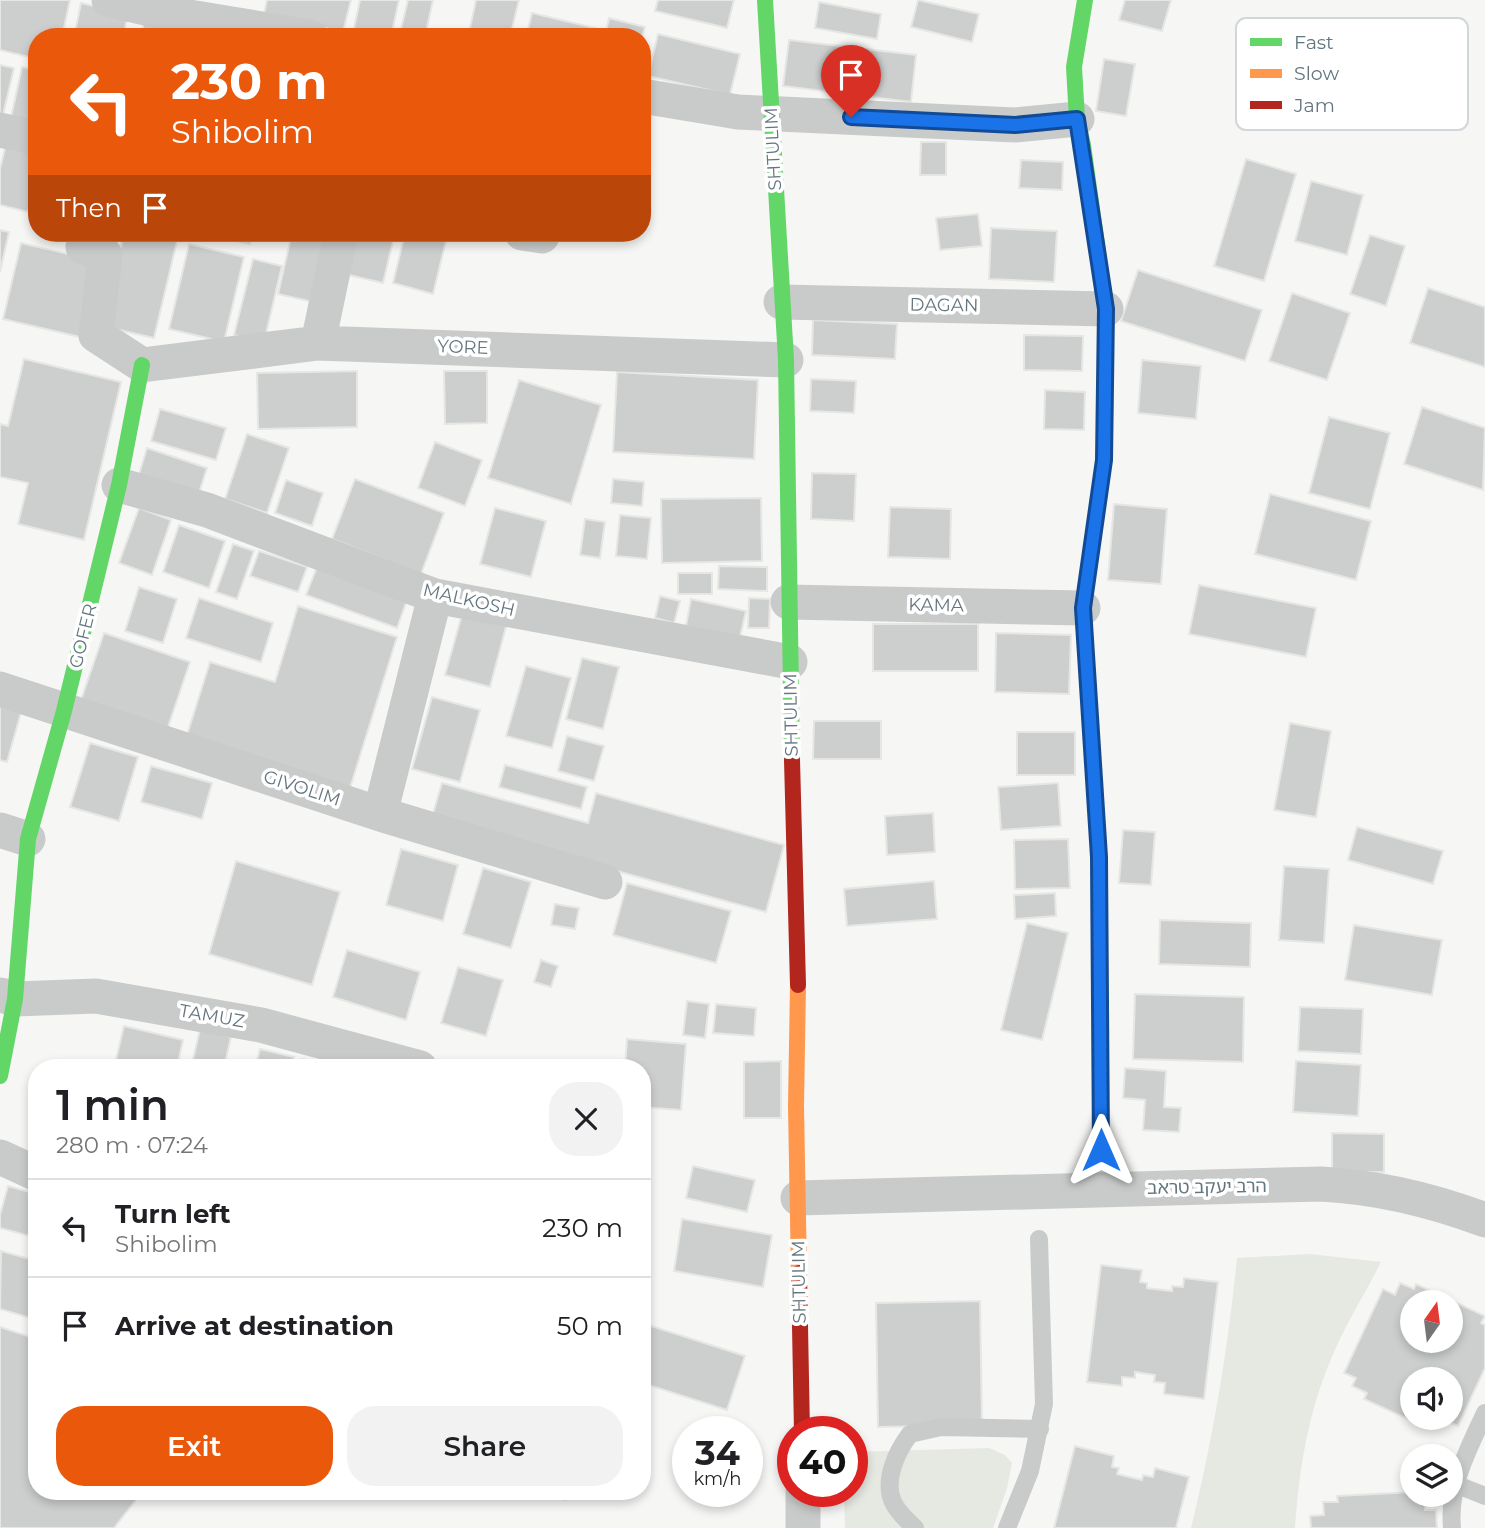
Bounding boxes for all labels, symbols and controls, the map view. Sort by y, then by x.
legend [1236,18,1468,130]
text: Fast [1294,31,1334,54]
pin [821,45,881,117]
text: 230 m [171,52,327,111]
icon: left [56,56,147,147]
icon: arrive [832,56,870,94]
text: Slow [1294,62,1339,85]
text: Jam [1293,94,1335,117]
street label: SHTULIM [760,107,786,191]
text: Shibolim [171,112,314,151]
icon: arrive [136,189,174,227]
text: Then [56,192,122,224]
street label: DAGAN [909,293,979,317]
street label: YORE [437,335,489,359]
street label: MALKOSH [421,579,517,621]
street label: KAMA [908,594,964,616]
street label: GOFER [64,602,102,670]
street label: SHTULIM [779,673,803,757]
street label: GIVOLIM [261,765,343,811]
street label: TAMUZ [178,999,247,1033]
text: 1 min [56,1079,169,1131]
button: close [549,1082,623,1156]
position arrow [1064,1113,1138,1187]
text: 280 m · 07:24 [56,1131,208,1159]
street label: הרב יעקב טראב [1147,1175,1267,1199]
text: Turn left [115,1198,231,1230]
icon: left [56,1209,94,1247]
text: 230 m [542,1212,623,1244]
text: Shibolim [115,1230,218,1258]
street label: SHTULIM [787,1240,811,1324]
north arrow [1400,1290,1463,1353]
map controls [1400,1290,1463,1507]
icon: arrive [56,1307,94,1345]
text: Arrive at destination [115,1310,394,1342]
text: 50 m [557,1310,623,1342]
button: sound [1400,1367,1463,1430]
button: Exit [56,1406,333,1486]
button: Share [347,1406,623,1486]
speed limit sign: 40 [777,1416,868,1507]
text: 34 [695,1431,740,1474]
button: layers [1400,1444,1463,1507]
text: km/h [693,1468,742,1490]

